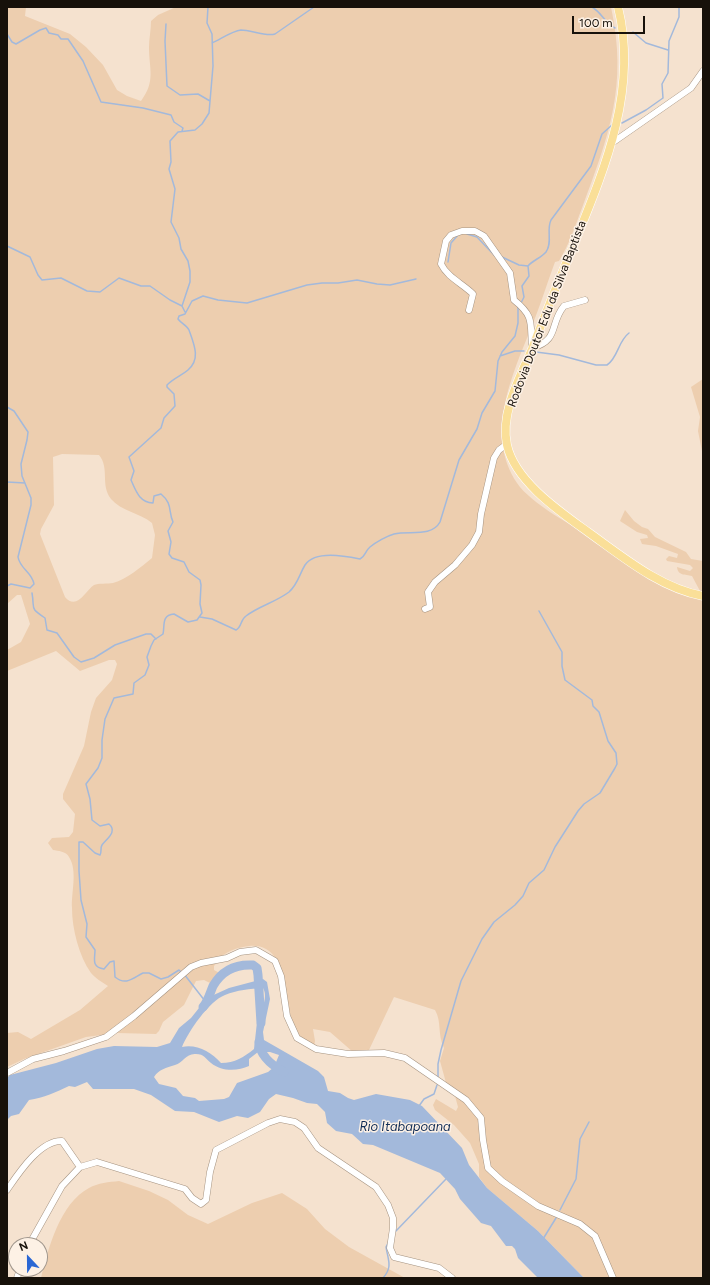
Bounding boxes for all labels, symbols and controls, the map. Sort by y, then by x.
scale bar [574,8,647,34]
text: 100 m [579,16,613,30]
street label: Rodovia Doutor Edu da Silva Baptista [505,219,589,409]
water label: Rio Itabapoana [359,1119,451,1135]
north arrow [8,1237,48,1277]
text: N [17,1239,30,1254]

